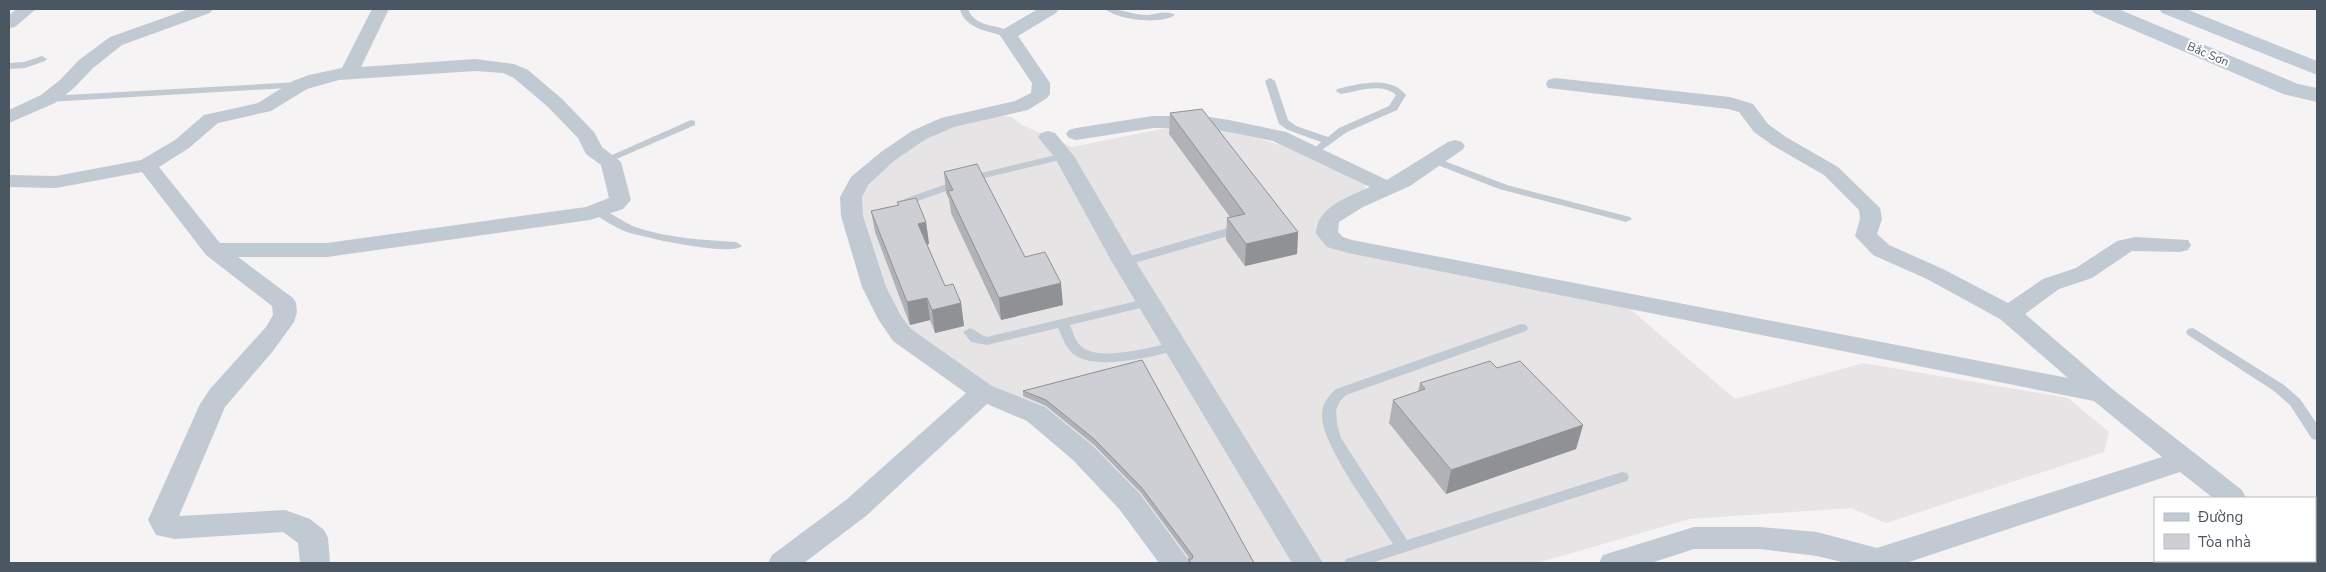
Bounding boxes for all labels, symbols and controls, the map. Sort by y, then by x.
street label: Bắc Sơn [2185,38,2231,70]
legend [2154,497,2316,562]
text: Đường [2197,507,2243,527]
text: Tòa nhà [2198,532,2251,552]

